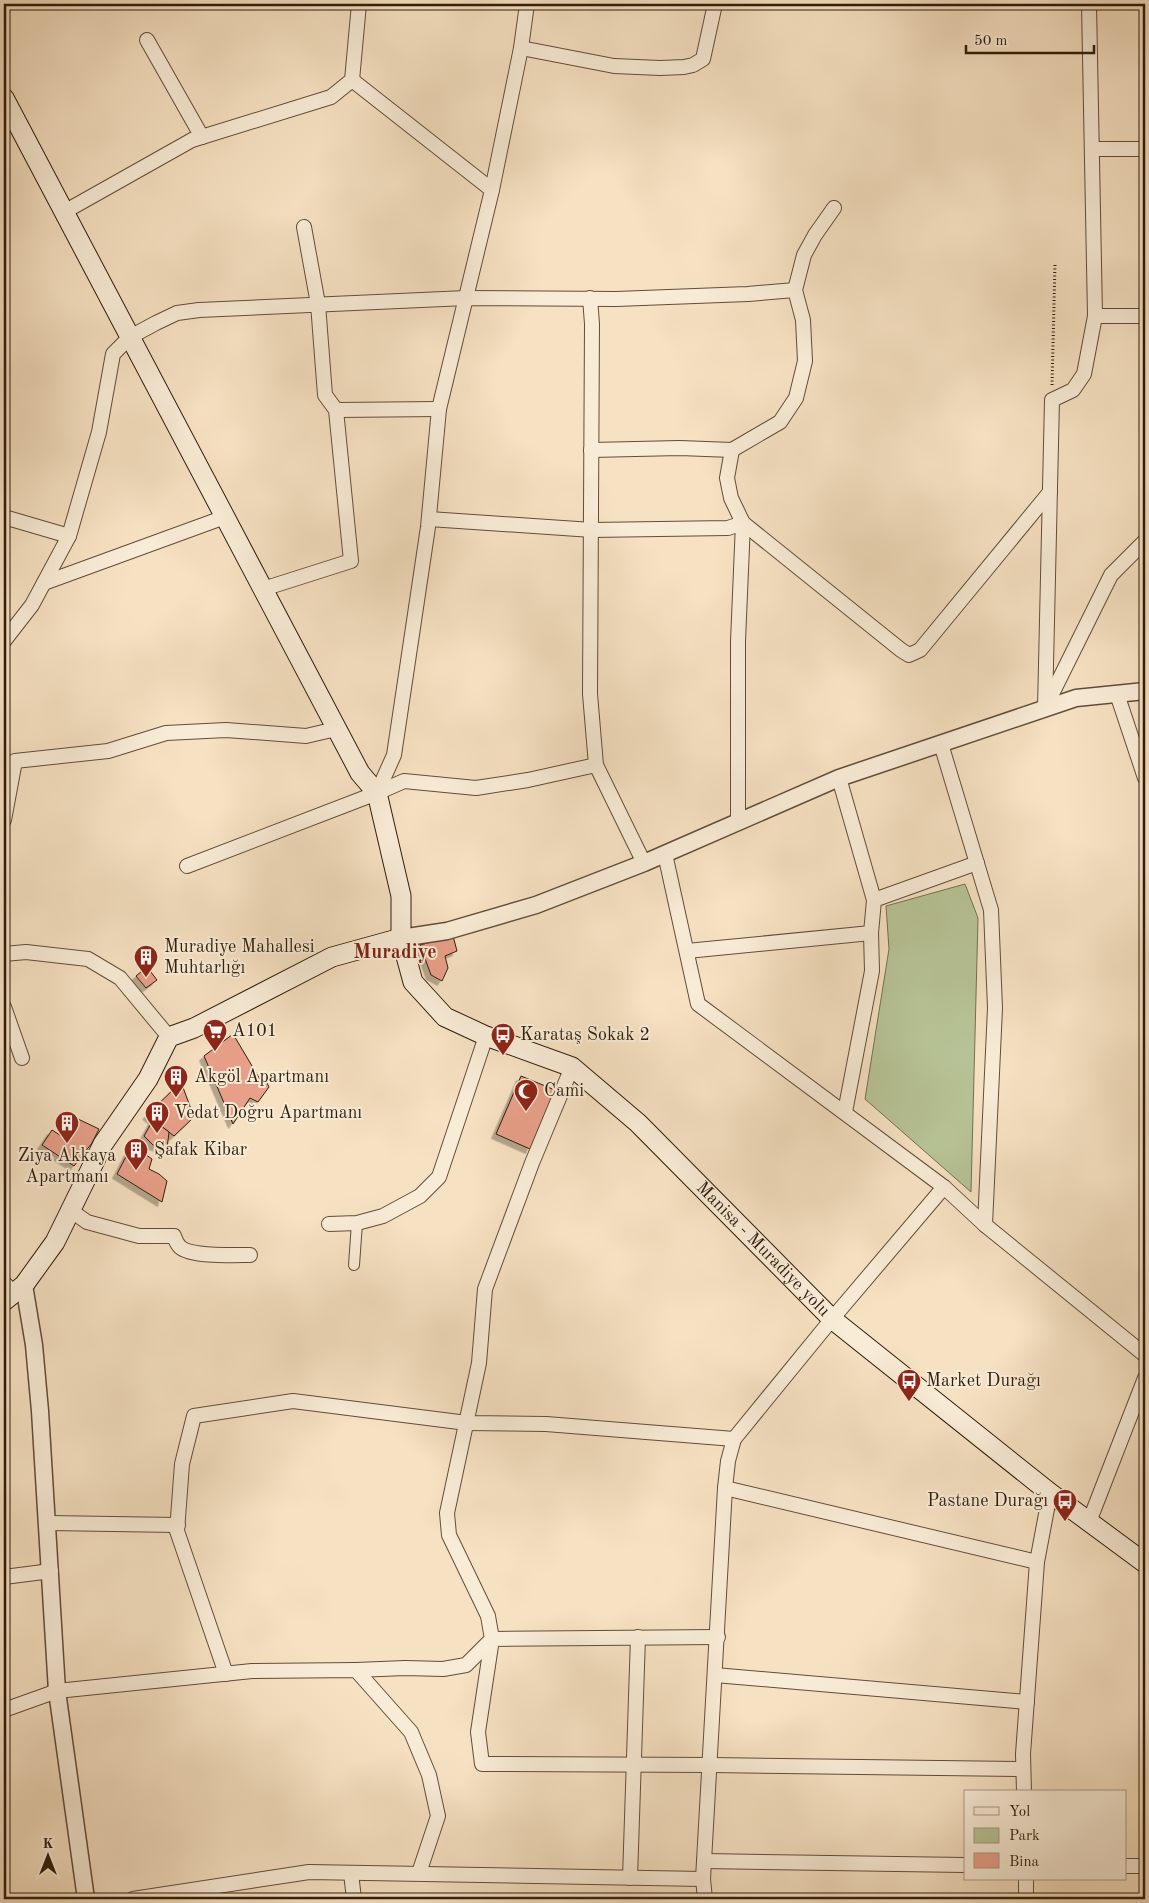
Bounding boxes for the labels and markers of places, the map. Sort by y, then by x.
place label: Muradiye Mahallesi Muhtarlığı [164,938,315,977]
building icon: Muradiye Mahallesi Muhtarlığı [133,944,159,978]
supermarket icon: A101 [202,1018,228,1052]
place label: A101 [232,1022,277,1040]
bus stop icon: Karataş Sokak 2 [490,1022,516,1056]
place label: Karataş Sokak 2 [520,1026,650,1044]
building icon: Akgöl Apartmanı [163,1064,189,1098]
place label: Akgöl Apartmanı [194,1068,329,1086]
mosque icon: Cami [513,1078,539,1112]
place label: Cami [544,1082,584,1100]
building icon: Vedat Doğru Apartmanı [144,1100,170,1134]
place label: Vedat Doğru Apartmanı [174,1104,362,1122]
building icon: Ziya Akkaya Apartmanı [54,1110,80,1144]
building icon: Şafak Kibar [123,1137,149,1171]
place label: Şafak Kibar [154,1141,248,1159]
place label: Ziya Akkaya Apartmanı [18,1147,116,1186]
bus stop icon: Market Durağı [896,1368,922,1402]
place label: Market Durağı [926,1372,1041,1390]
bus stop icon: Pastane Durağı [1052,1488,1078,1522]
place label: Pastane Durağı [927,1492,1048,1510]

